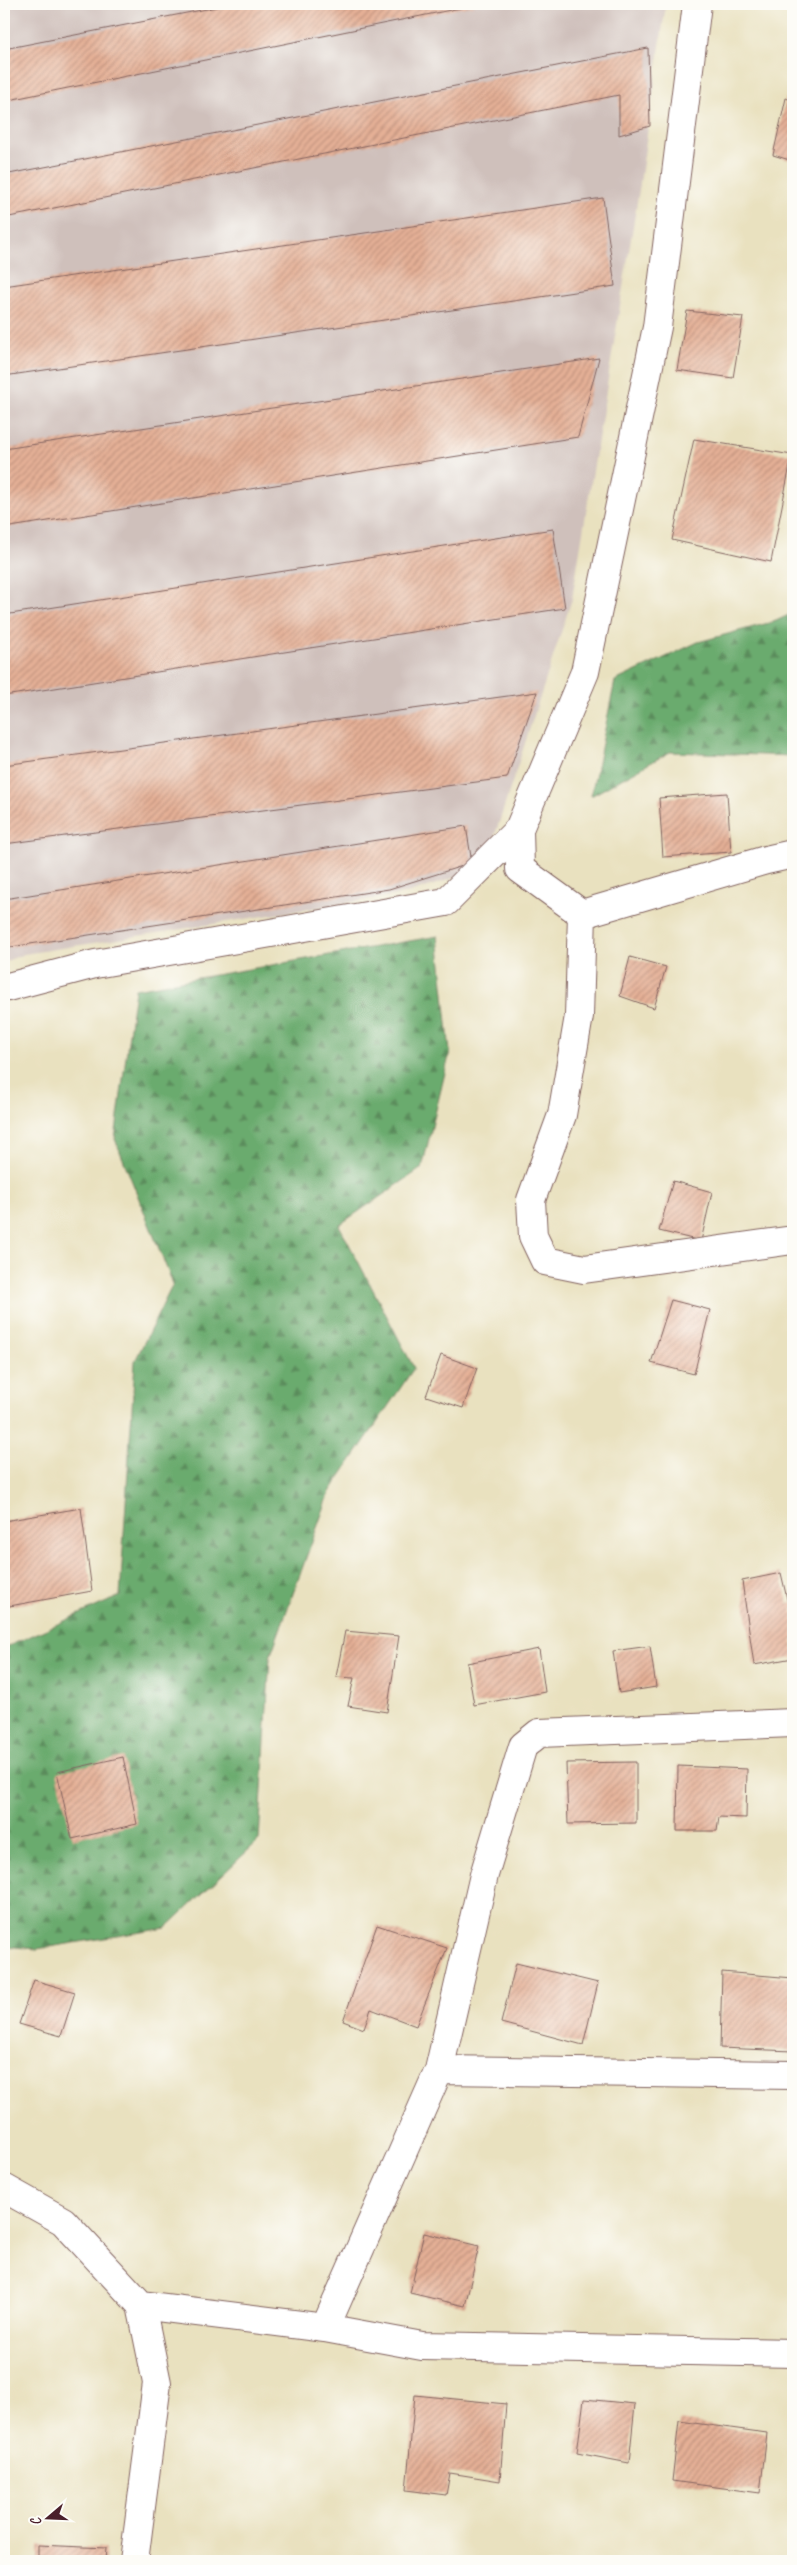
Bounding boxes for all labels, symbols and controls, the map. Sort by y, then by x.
north arrow [22,2492,72,2542]
text: С [26,2514,45,2528]

